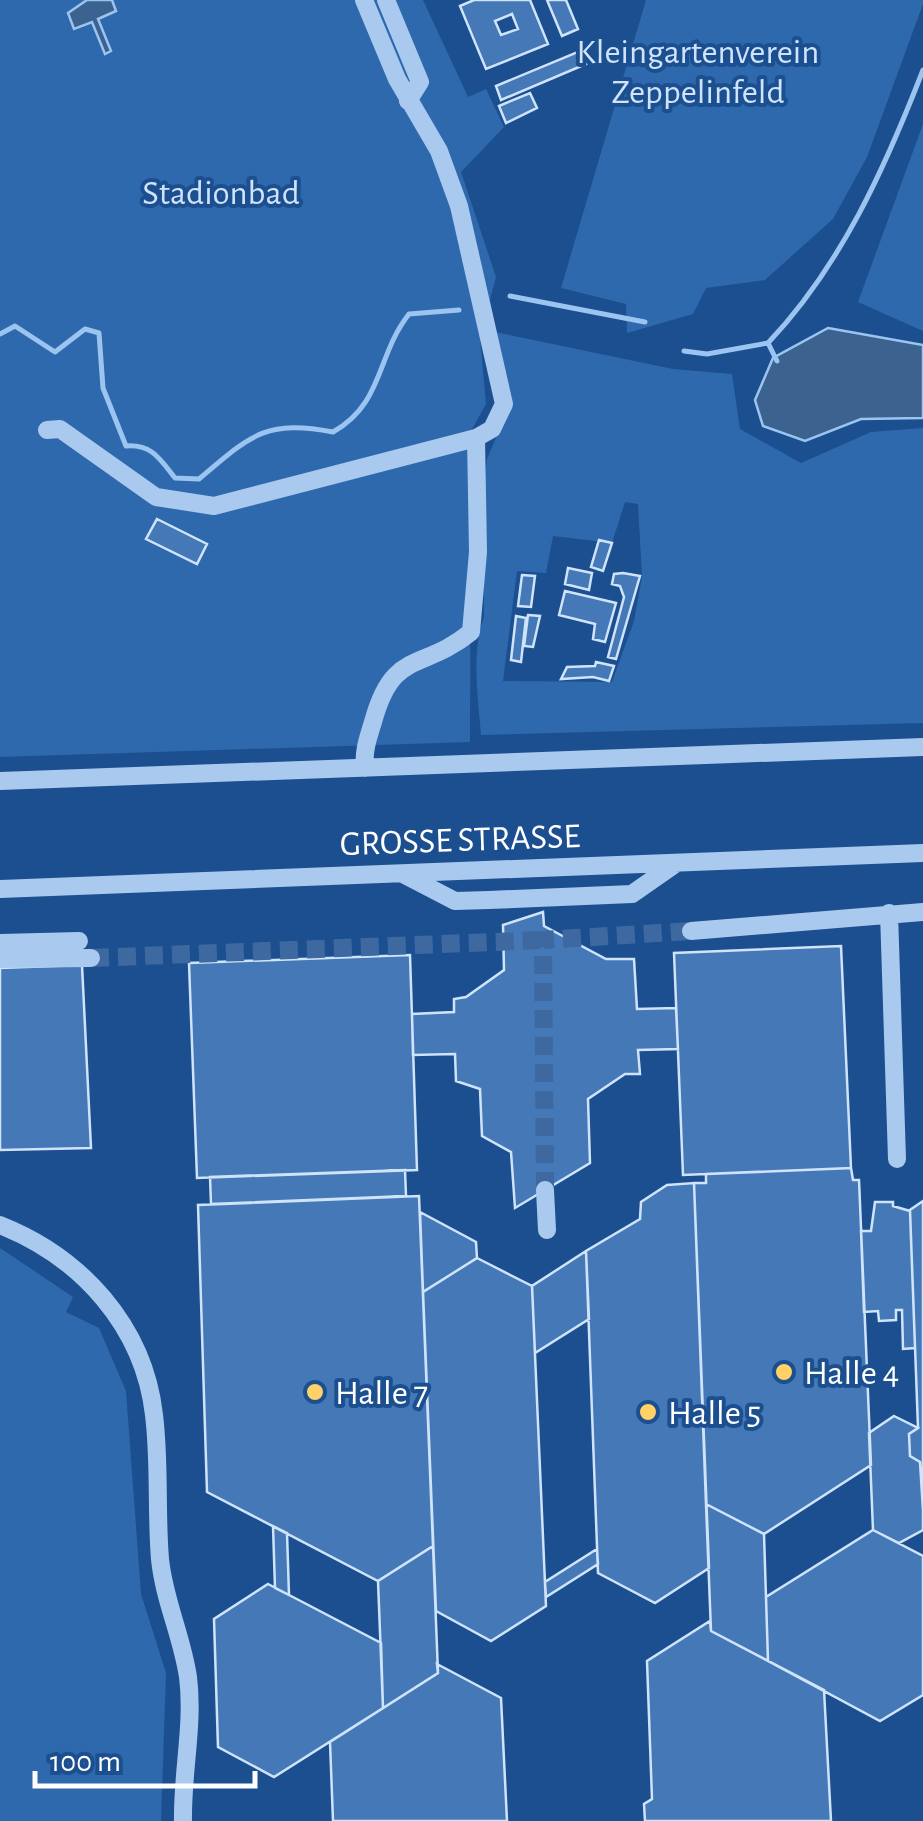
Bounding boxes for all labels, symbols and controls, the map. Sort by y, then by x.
park label: Kleingartenverein Zeppelinfeld [577,35,819,110]
park label: Stadionbad [142,176,300,211]
street label: GROSSE STRASSE [339,819,581,862]
place label: Halle 4 [804,1356,899,1391]
marker: Halle 4 [773,1361,795,1383]
place label: Halle 7 [335,1376,428,1411]
marker: Halle 7 [304,1381,326,1403]
place label: Halle 5 [668,1396,761,1431]
marker: Halle 5 [637,1401,659,1423]
scale bar [35,1726,255,1788]
text: 100 m [50,1747,121,1777]

